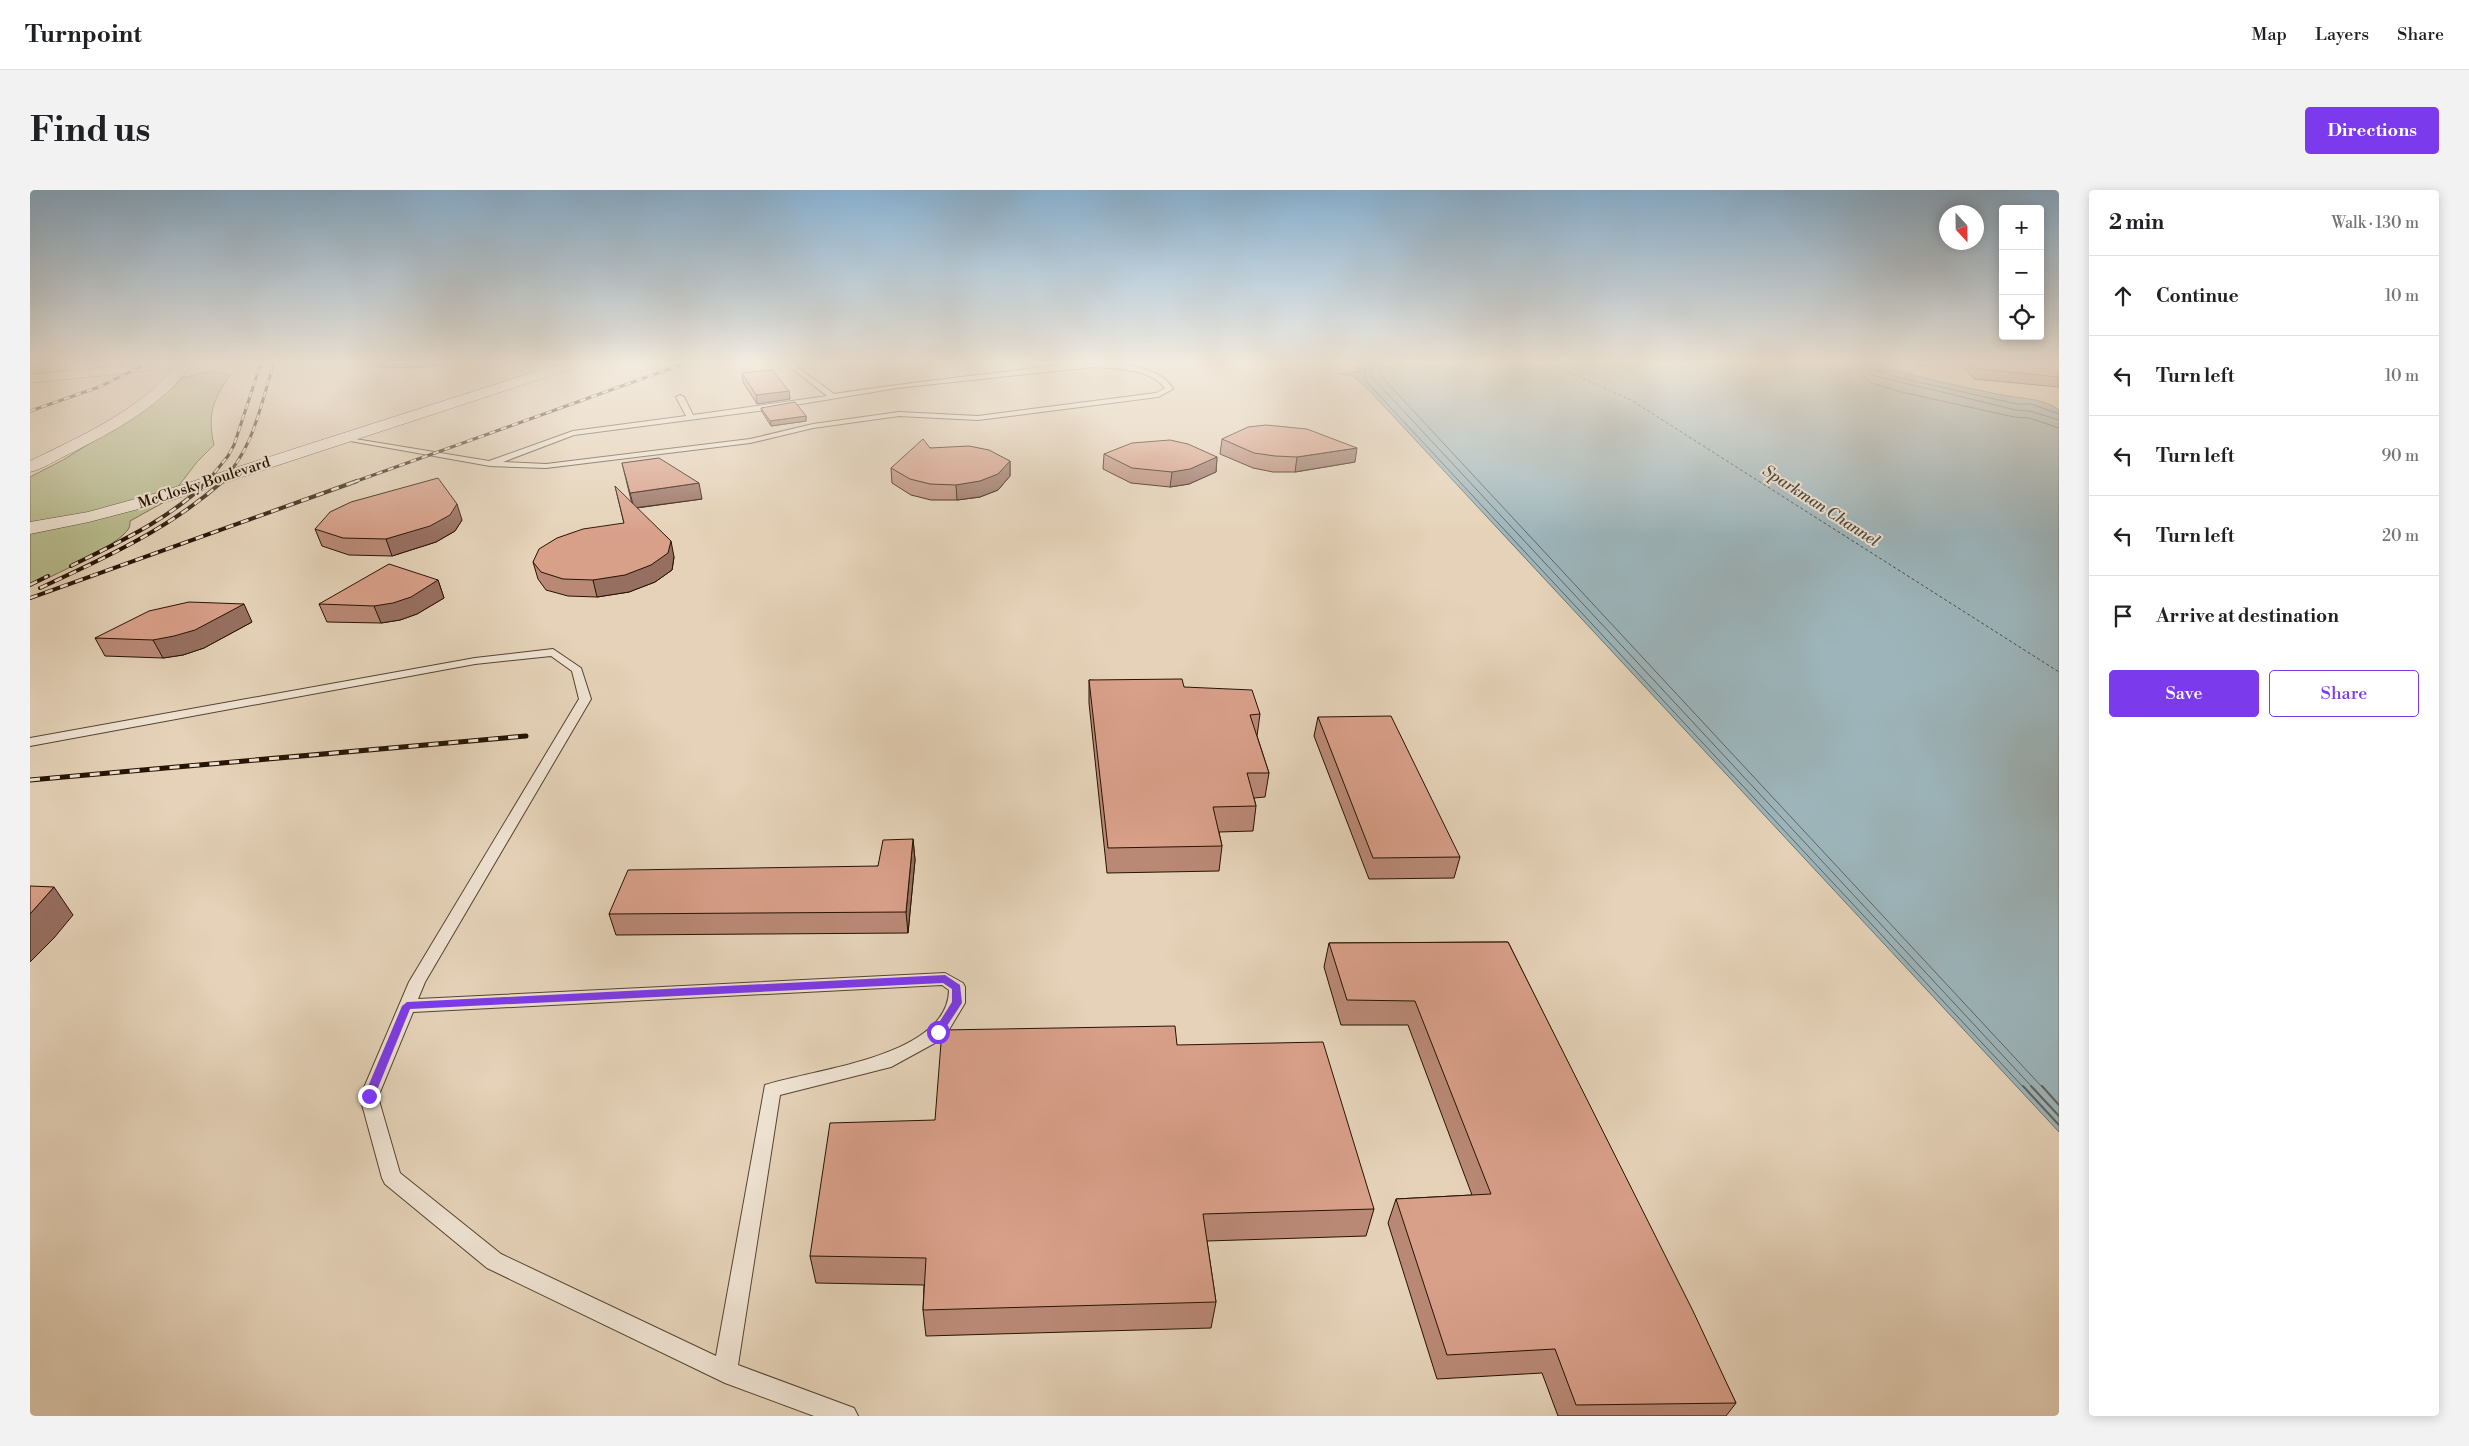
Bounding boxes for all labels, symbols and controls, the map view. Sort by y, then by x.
text: Turnpoint [25,20,142,50]
text: Map [2252,23,2287,46]
text: Layers [2315,23,2369,46]
text: Share [2397,23,2444,46]
button: Directions [2305,107,2439,154]
text: Find us [30,109,150,152]
north arrow [1939,205,1984,250]
map controls [1999,205,2044,340]
button: + [1999,205,2044,250]
text: 2 min [2109,210,2164,236]
text: Walk · 130 m [2331,213,2419,233]
button: − [1999,250,2044,295]
icon: ahead [2109,282,2137,310]
text: Continue [2156,284,2239,308]
text: 10 m [2385,286,2419,306]
button: locate [1999,295,2044,340]
icon: left [2109,362,2137,390]
text: Turn left [2156,364,2235,388]
text: 10 m [2385,366,2419,386]
icon: left [2109,442,2137,470]
text: Turn left [2156,444,2235,468]
text: 90 m [2381,446,2419,466]
street label: McClosky Boulevard [135,453,273,513]
water label: Sparkman Channel [1759,461,1884,552]
icon: left [2109,522,2137,550]
text: Turn left [2156,524,2235,548]
text: 20 m [2382,526,2419,546]
icon: arrive [2109,602,2137,630]
text: Arrive at destination [2156,604,2339,628]
button: Save [2109,670,2259,717]
button: Share [2269,670,2419,717]
route start [927,1021,950,1044]
route end [358,1085,381,1108]

